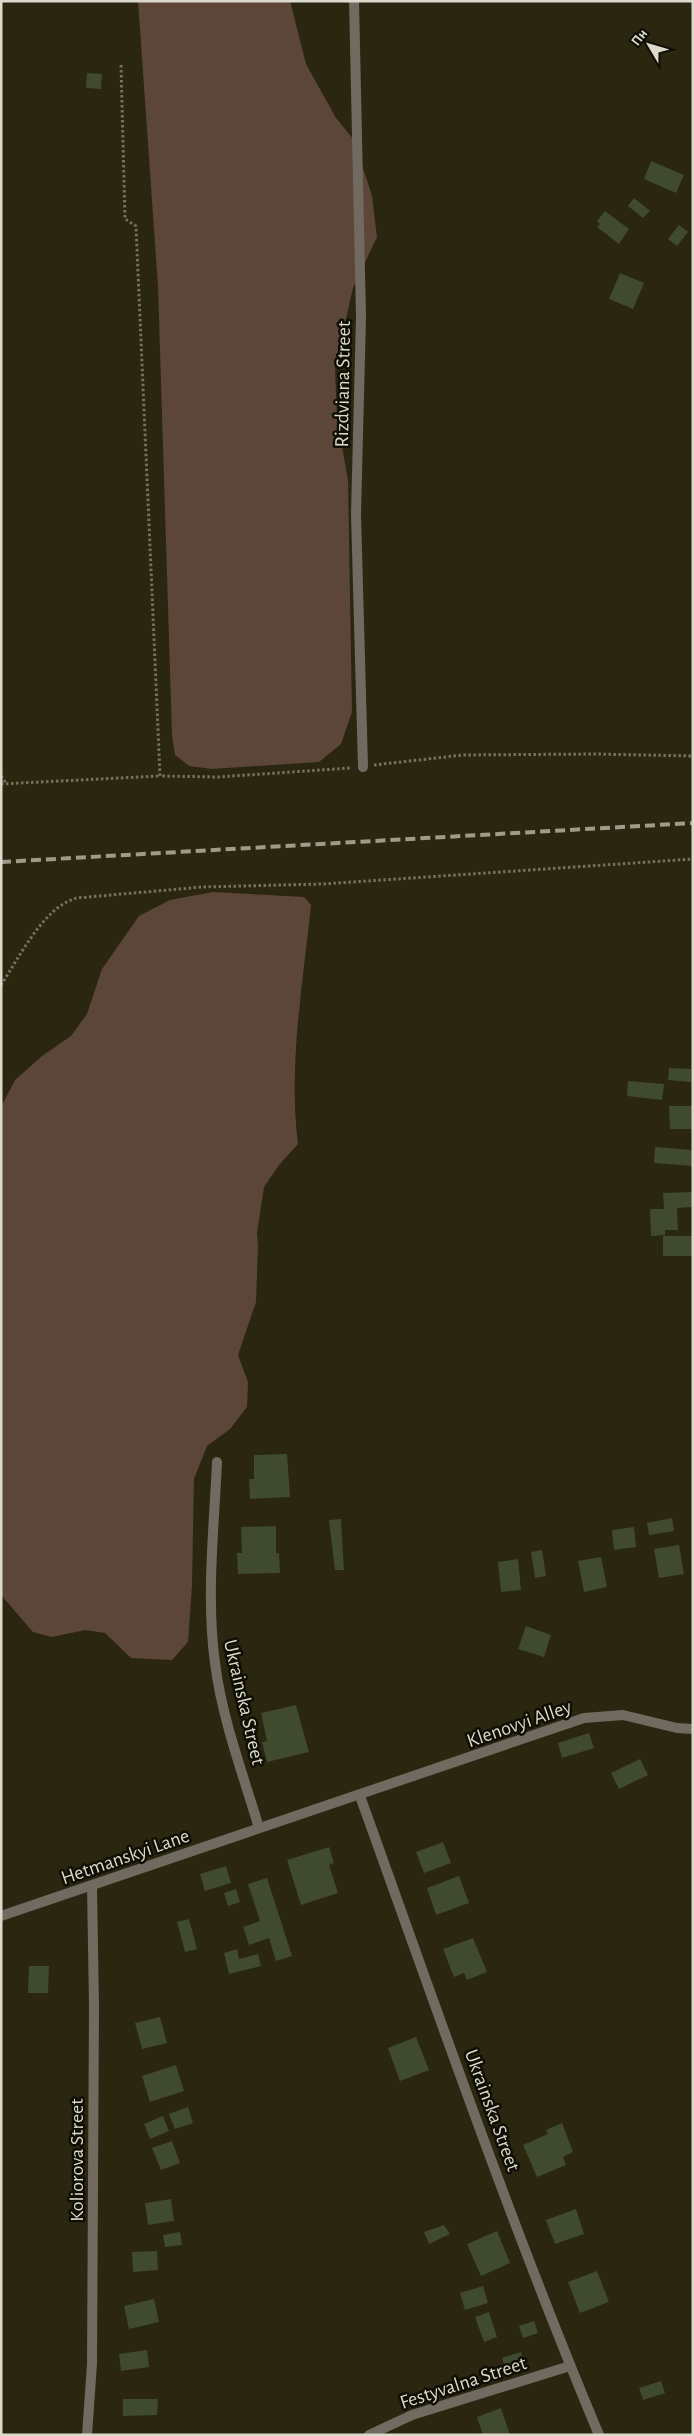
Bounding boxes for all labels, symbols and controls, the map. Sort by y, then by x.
north arrow [624,20,674,70]
text: Пн [629,27,650,49]
street label: Rizdviana Street [332,320,354,447]
street label: Ukrainska Street [220,1638,268,1767]
street label: Klenovyi Alley [464,1697,575,1751]
street label: Hetmanskyi Lane [59,1826,192,1888]
street label: Ukrainska Street [461,2047,524,2175]
street label: Koliorova Street [67,2098,87,2222]
street label: Festyvalna Street [398,2353,530,2413]

